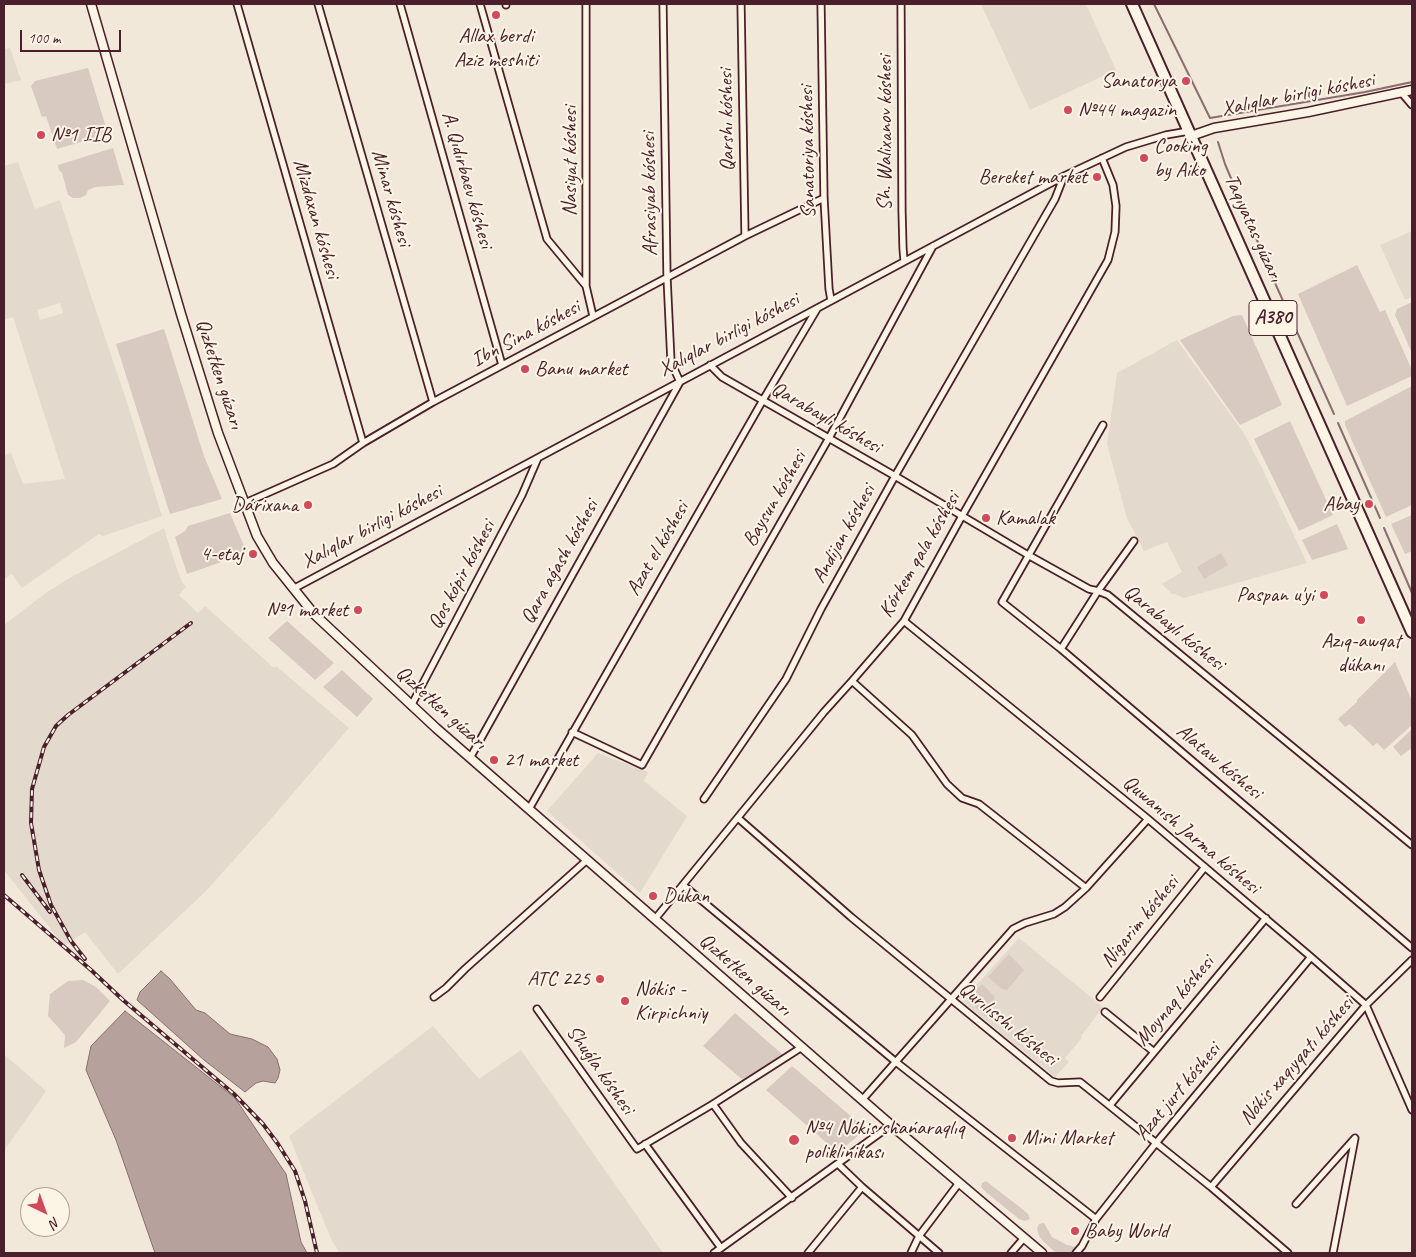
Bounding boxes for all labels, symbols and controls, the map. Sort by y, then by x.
marker: Allax berdi Aziz meshiti [490,9,502,21]
scale bar [22,20,124,52]
place label: Allax berdi Aziz meshiti [454,23,538,73]
text: 100 m [28,29,60,48]
street label: Sh. Walixanov kóshesi [872,55,898,211]
street label: Qarshı kóshesi [714,68,740,172]
place label: Sanatorya [1101,68,1176,94]
street label: Xalıqlar birligi kóshesi [1219,68,1377,122]
marker: Sanatorya [1180,75,1192,87]
street label: Sanatoriya kóshesi [794,85,822,219]
place label: №44 magazin [1078,97,1176,123]
marker: №44 magazin [1062,104,1074,116]
street label: Nasiyat kóshesi [557,106,583,216]
street label: A. Qıdırbaev kóshesi [435,109,499,251]
place label: №1 IIB [51,122,111,148]
marker: №1 IIB [35,129,47,141]
street label: Afrasiyab kóshesi [636,132,664,256]
place label: Cooking by Aiko [1154,133,1207,183]
street label: Minar kóshesi [365,147,417,249]
marker: Cooking by Aiko [1138,152,1150,164]
street label: Mizdaxan kóshesi [287,157,345,281]
place label: Bereket market [978,164,1087,190]
street label: Taqıyatas gúzarı [1218,170,1288,286]
marker: Bereket market [1091,171,1103,183]
street label: Xalıqlar birligi kóshesi [655,287,803,383]
street label: Ibn Sina kóshesi [467,295,585,373]
road number: A380 [1249,300,1297,336]
street label: Qızketken gúzarı [189,316,249,432]
place label: Banu market [535,356,627,382]
marker: Banu market [519,363,531,375]
street label: Qarabaylı kóshesi [767,376,885,460]
street label: Baysun kóshesi [738,447,812,551]
street label: Xalıqlar birligi kóshesi [298,479,446,575]
street label: Andijan kóshesi [807,480,881,588]
street label: Kórkem qala kóshesi [874,488,966,622]
place label: Abay [1323,491,1359,517]
place label: Dárixana [231,492,298,518]
street label: Qara aǵash kóshesi [516,496,604,628]
street label: Azat el kóshesi [621,498,695,600]
marker: Abay [1363,498,1375,510]
marker: Dárixana [302,499,314,511]
place label: Kamalak [996,505,1055,531]
marker: Kamalak [980,512,992,524]
street label: Qos kópir kóshesi [423,516,501,634]
place label: 4-etaj [200,541,243,567]
marker: 4-etaj [247,548,259,560]
street label: Qarabaylı kóshesi [1118,580,1230,676]
place label: Paspan u'yi [1237,582,1314,608]
marker: Paspan u'yi [1318,589,1330,601]
place label: №1 market [266,597,348,623]
marker: №1 market [352,604,364,616]
marker: Azıq-awqat dúkanı [1355,614,1367,626]
place label: Azıq-awqat dúkanı [1321,628,1401,678]
street label: Qızketken gúzarı [390,660,492,756]
street label: Alataw kóshesi [1171,719,1267,805]
place label: 21 market [504,747,578,773]
marker: 21 market [488,754,500,766]
street label: Quwanısh Jarma kóshesi [1117,770,1265,900]
street label: Nigarim kóshesi [1095,871,1185,973]
place label: Dúkan [663,883,709,909]
marker: Dúkan [647,890,659,902]
street label: Qızketken gúzarı [694,928,796,1022]
street label: Moynaq kóshesi [1130,951,1220,1051]
place label: АТС 225 [527,966,590,992]
marker: АТС 225 [594,973,606,985]
place label: Nókis - Kirpichniy [635,976,707,1026]
street label: Qurılısshı kóshesi [954,977,1062,1071]
street label: Nókis xaqıyqatı kóshesi [1234,992,1360,1130]
marker: Nókis - Kirpichniy [619,995,631,1007]
street label: Shuǵla kóshesi [560,1021,640,1119]
street label: Azat jurt kóshesi [1130,1038,1226,1146]
place label: №4 Nókis shańaraqlıq poliklinikası [805,1115,965,1165]
place label: Mini Market [1022,1125,1113,1151]
marker: Mini Market [1006,1132,1018,1144]
marker: №4 Nókis shańaraqlıq poliklinikası [787,1133,801,1147]
north arrow [20,1187,70,1237]
text: N [46,1214,64,1232]
place label: Baby World [1085,1218,1168,1244]
marker: Baby World [1069,1225,1081,1237]

